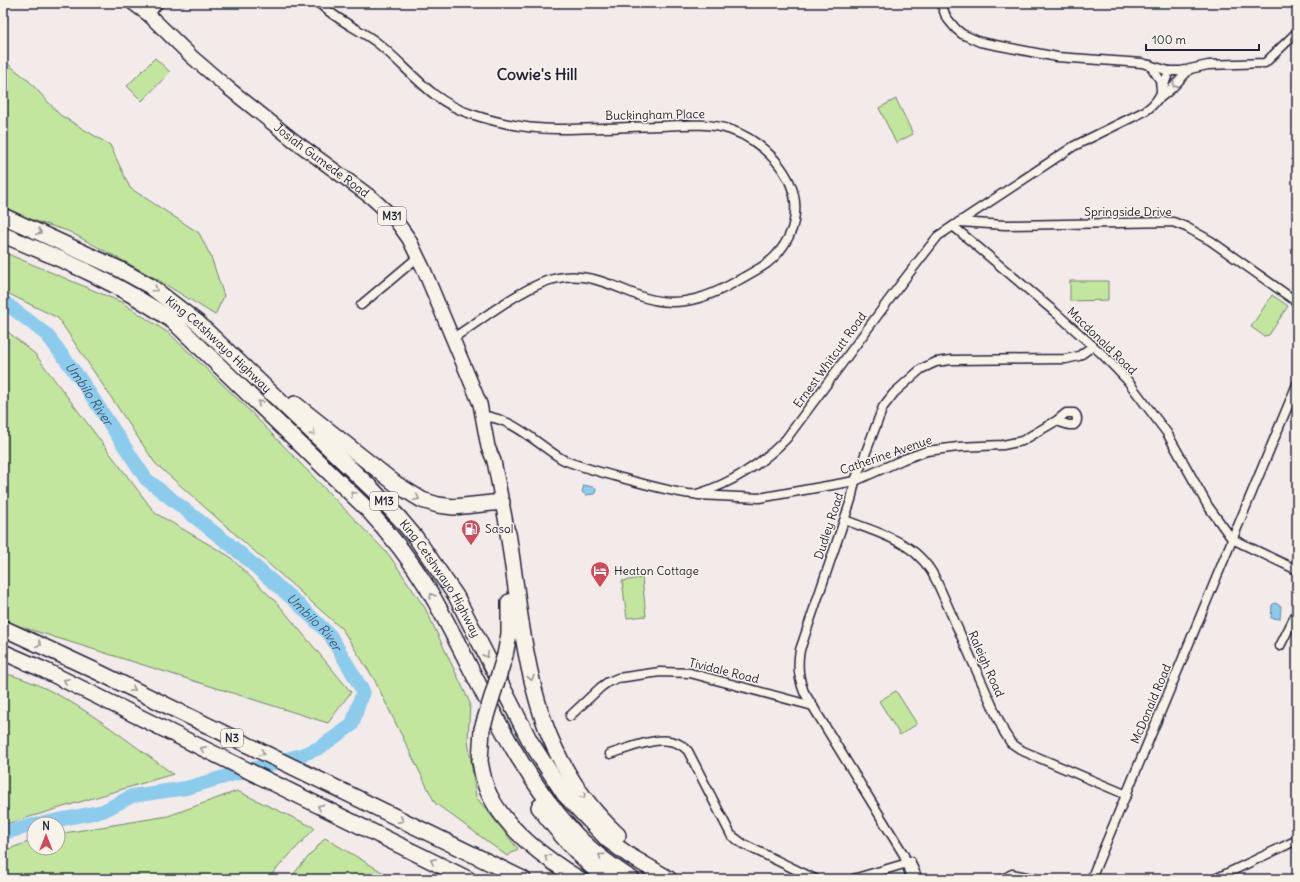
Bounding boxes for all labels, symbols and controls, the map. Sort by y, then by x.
scale bar [1146,26,1259,52]
text: 100 m [1152,32,1186,47]
district label: Cowie's Hill [497,64,577,84]
one-way arrow [1172,80,1180,88]
street label: Buckingham Place [605,106,705,123]
street label: Josiah Gumede Road [271,120,372,200]
street label: Springside Drive [1084,204,1172,219]
road number: M31 [378,207,406,225]
one-way arrow [35,227,42,235]
one-way arrow [151,284,158,292]
street label: King Cetshwayo Highway [163,293,275,396]
street label: Macdonald Road [1064,304,1140,378]
street label: Ernest Whitcutt Road [790,309,869,410]
water label: Umbilo River [61,359,118,430]
one-way arrow [257,401,265,408]
one-way arrow [308,428,316,436]
street label: Catherine Avenue [838,432,934,477]
street label: Dudley Road [811,490,846,561]
one-way arrow [350,491,358,499]
road number: M13 [370,492,398,510]
one-way arrow [413,493,420,501]
street label: King Cetshwayo Highway [397,516,484,640]
fuel station icon: Sasol [460,518,482,546]
place label: Sasol [485,521,513,536]
hotel icon: Heaton Cottage [589,560,611,588]
place label: Heaton Cottage [614,563,699,578]
water label: Umbilo River [283,590,346,656]
one-way arrow [430,593,437,600]
street label: Raleigh Road [965,628,1008,699]
one-way arrow [34,639,42,647]
one-way arrow [481,651,489,658]
street label: Tividale Road [688,655,761,686]
street label: McDonald Road [1127,662,1174,746]
one-way arrow [526,675,534,681]
one-way arrow [63,678,71,686]
one-way arrow [129,684,136,692]
road number: N3 [221,729,243,747]
one-way arrow [200,746,207,754]
one-way arrow [258,748,266,756]
one-way arrow [578,792,585,799]
one-way arrow [316,804,324,812]
one-way arrow [397,815,405,823]
north arrow [26,816,66,856]
text: N [42,819,50,833]
one-way arrow [598,854,605,861]
one-way arrow [545,855,552,862]
one-way arrow [429,859,437,866]

